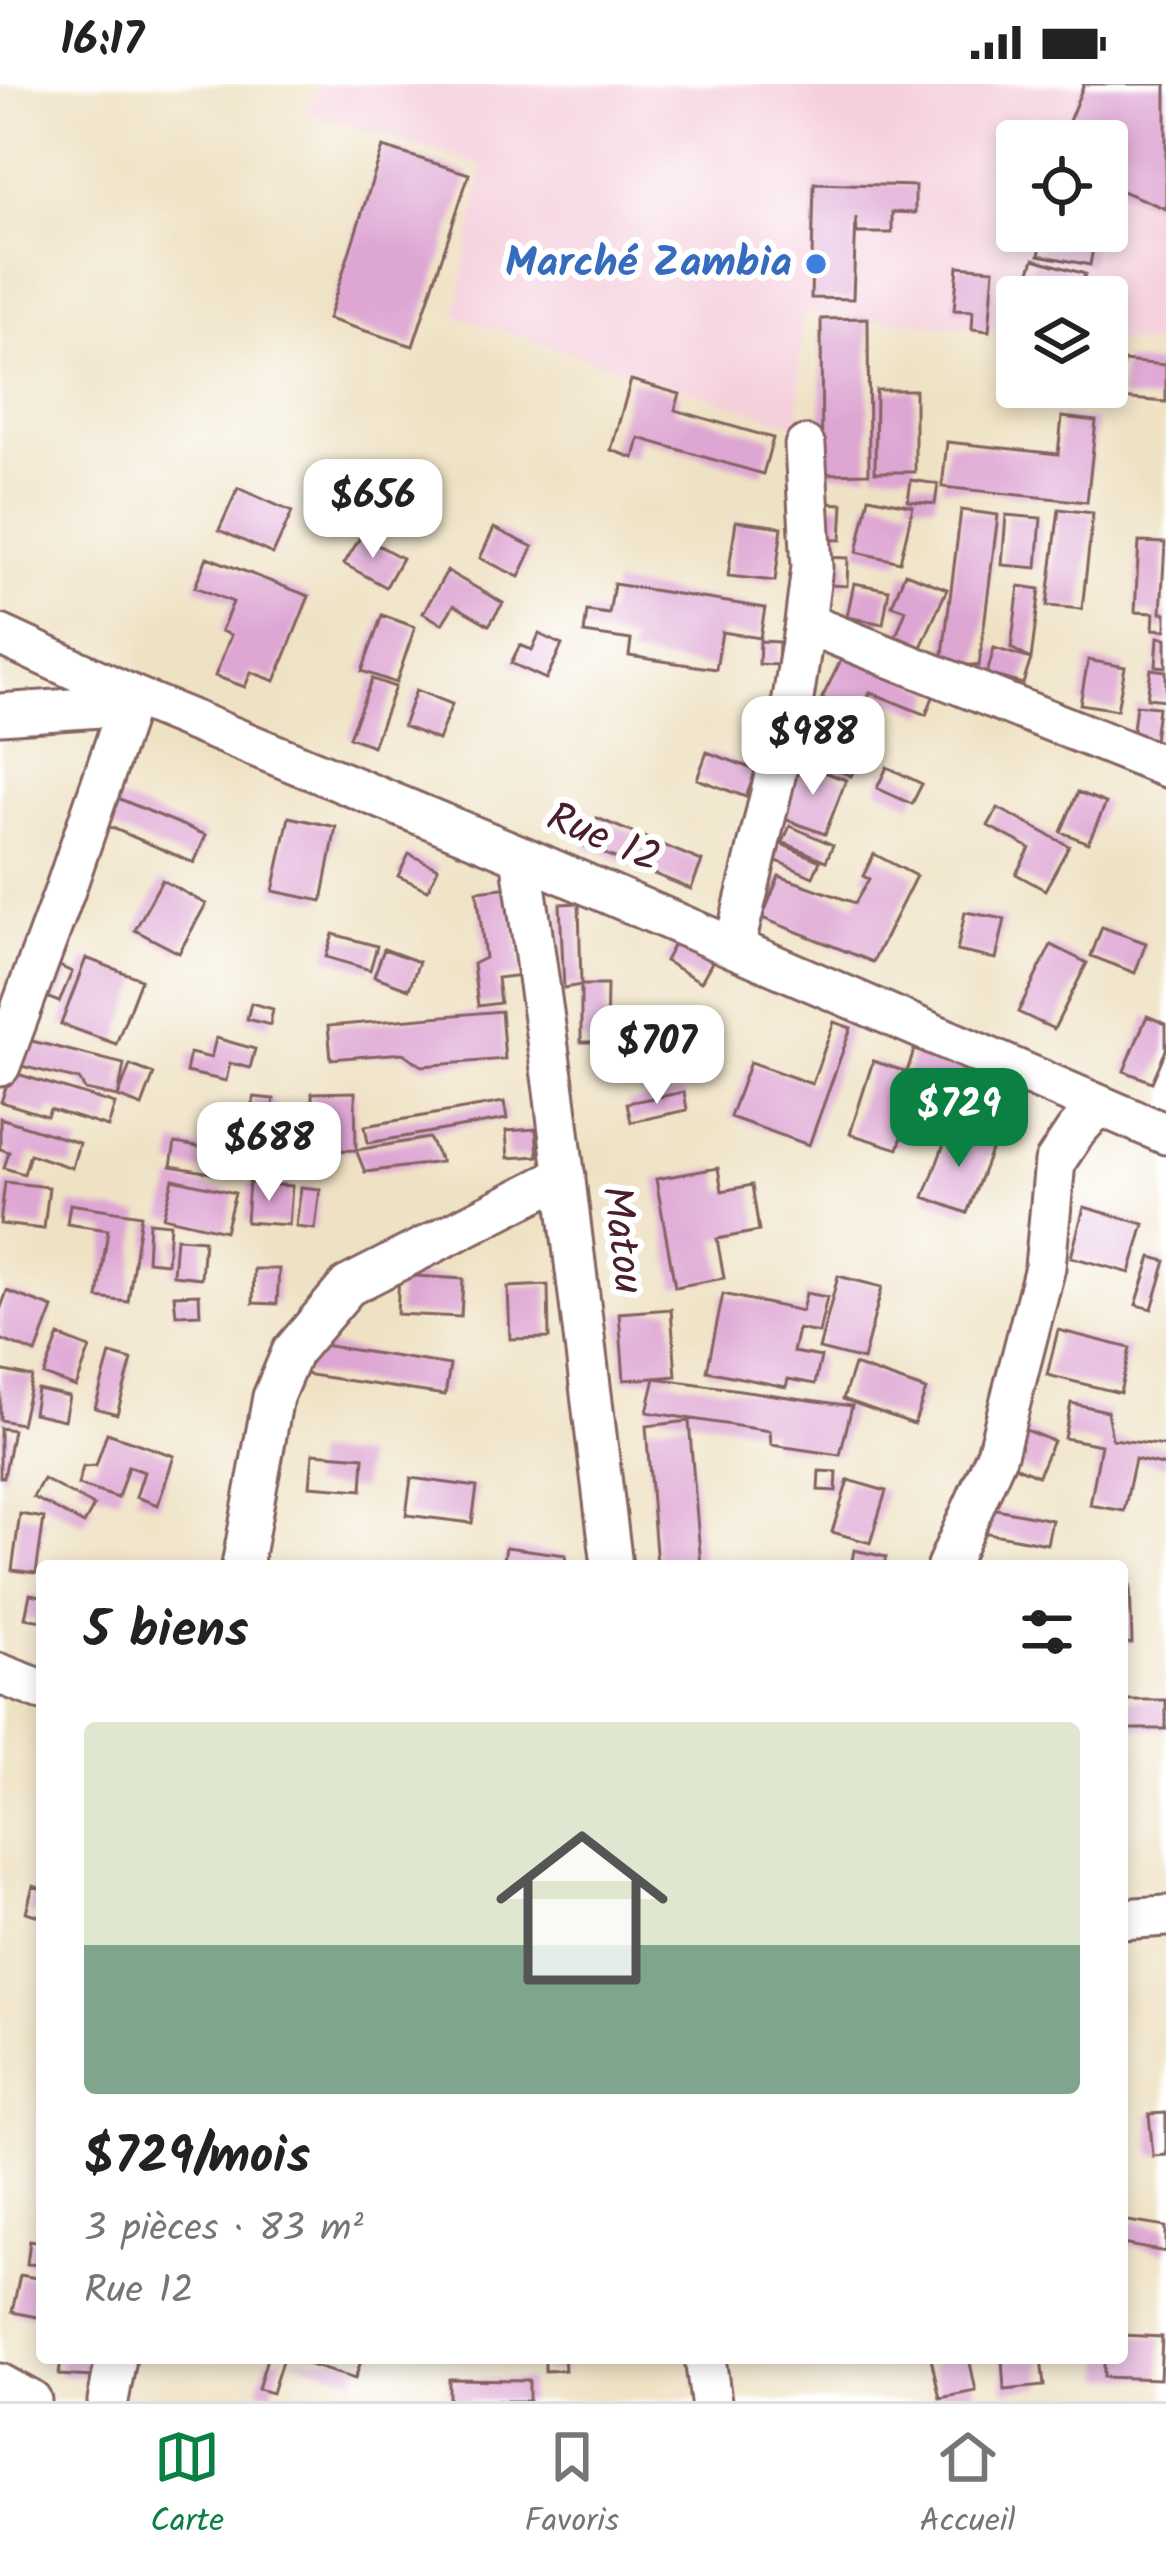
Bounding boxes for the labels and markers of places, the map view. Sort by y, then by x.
place label: Marché Zambia [505,231,792,298]
marker: Marché Zambia [803,251,829,277]
pin: $656 [302,459,444,561]
pin: $988 [742,696,884,798]
pin: $707 [586,1005,728,1107]
pin: $729 [888,1068,1030,1170]
pin: $688 [198,1102,340,1204]

